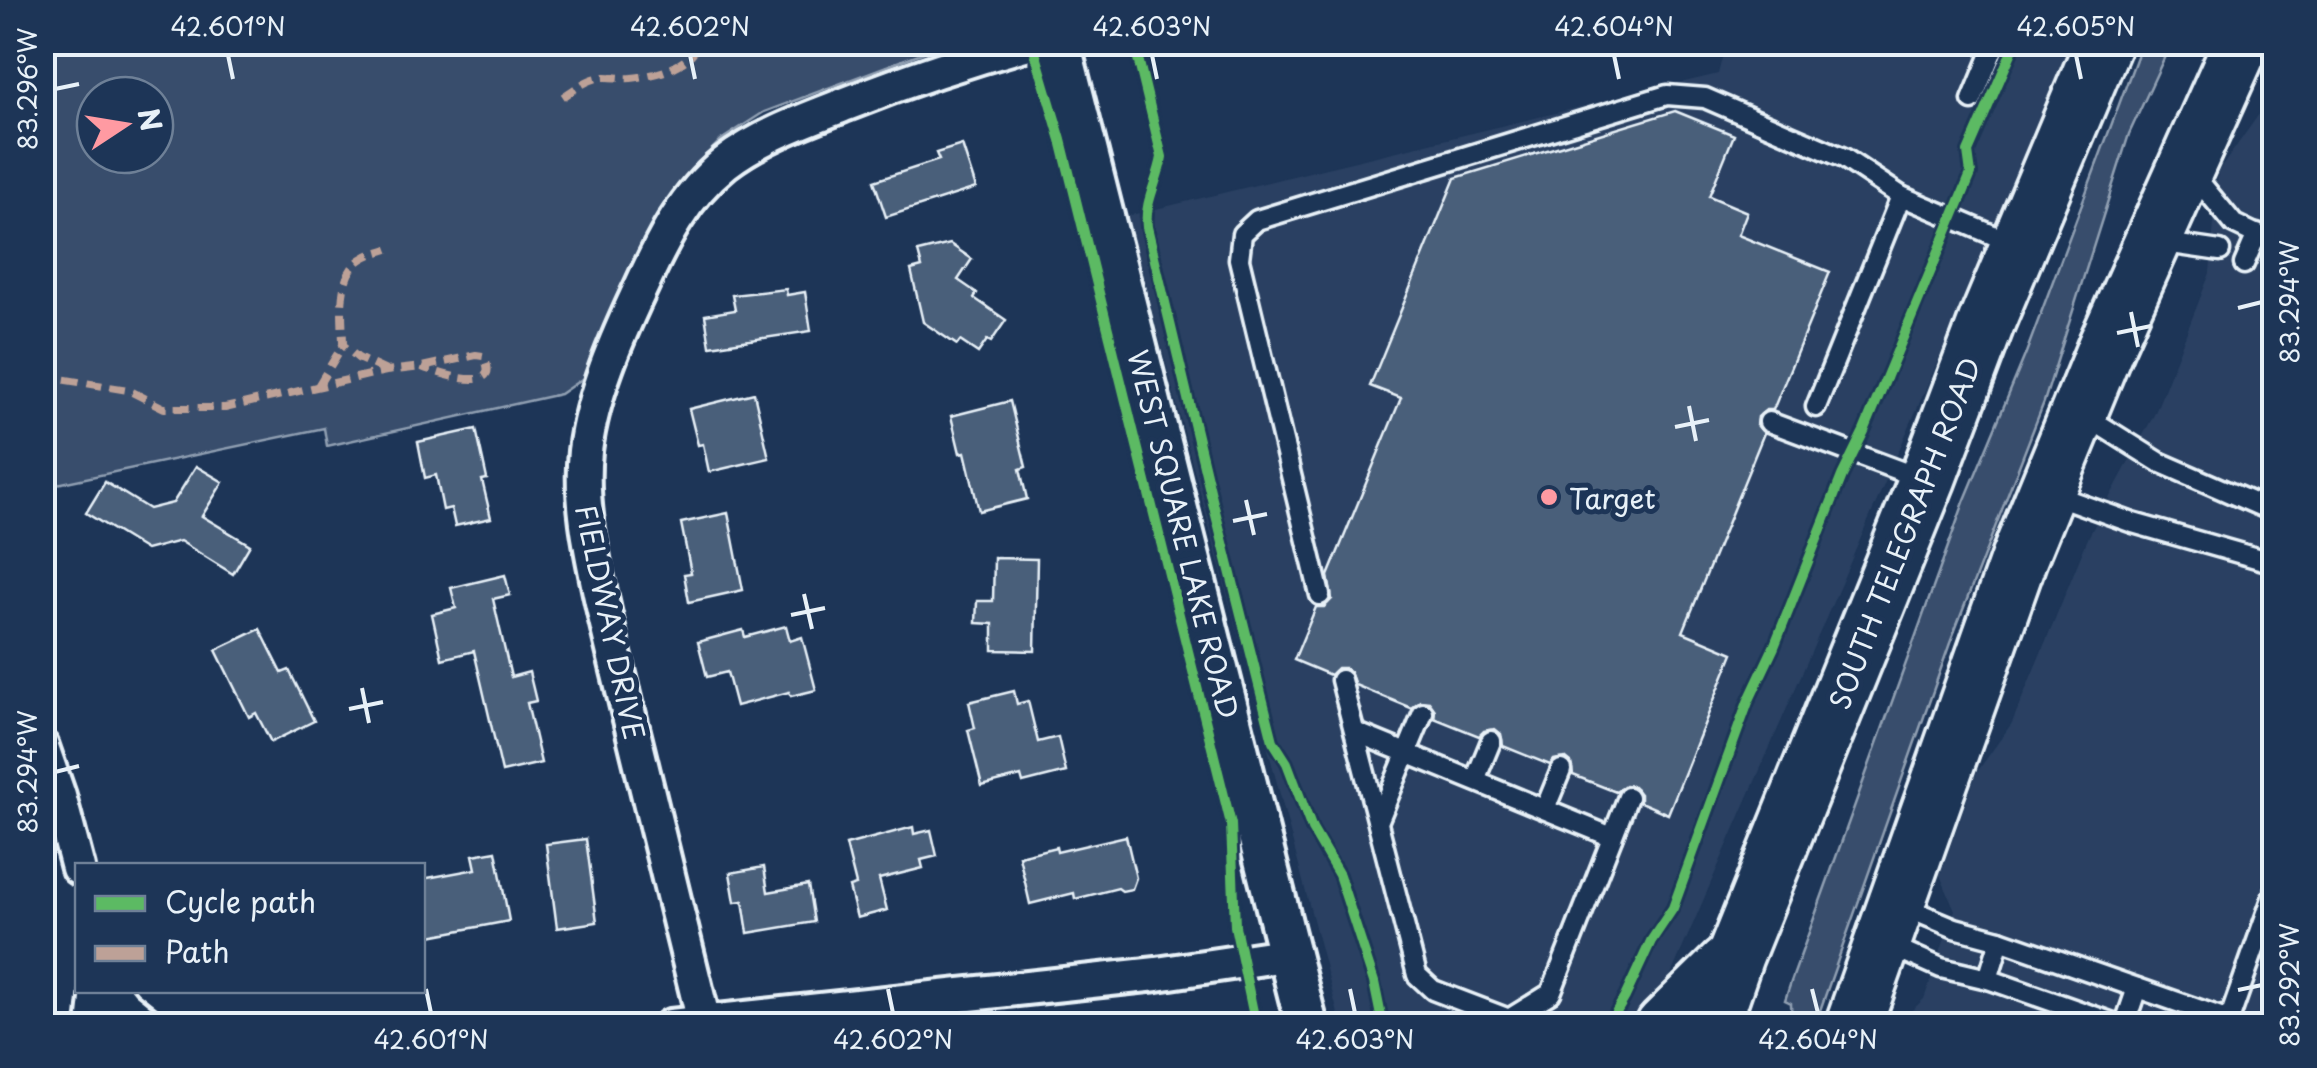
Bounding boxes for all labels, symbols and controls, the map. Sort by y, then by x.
text: 42.601°N [171,7,285,45]
text: 42.602°N [630,7,750,45]
text: 42.603°N [1093,7,1211,45]
text: 42.604°N [1554,7,1674,45]
text: 42.605°N [2017,7,2135,45]
text: 83.296°W [8,27,46,150]
north arrow [75,75,175,175]
text: N [128,104,174,135]
text: 83.294°W [2270,240,2308,364]
street label: WEST SQUARE LAKE ROAD [1117,345,1251,723]
street label: SOUTH TELEGRAPH ROAD [1817,351,1991,715]
place label: Target [1569,476,1656,519]
marker: Target [1538,486,1560,508]
street label: FIELDWAY DRIVE [565,500,657,744]
text: 83.294°W [8,710,46,834]
legend [75,863,425,993]
text: Cycle path [165,878,316,923]
text: 83.292°W [2270,923,2308,1047]
text: Path [165,928,230,973]
text: 42.601°N [374,1020,488,1058]
text: 42.602°N [833,1020,953,1058]
text: 42.603°N [1296,1020,1414,1058]
text: 42.604°N [1758,1020,1878,1058]

